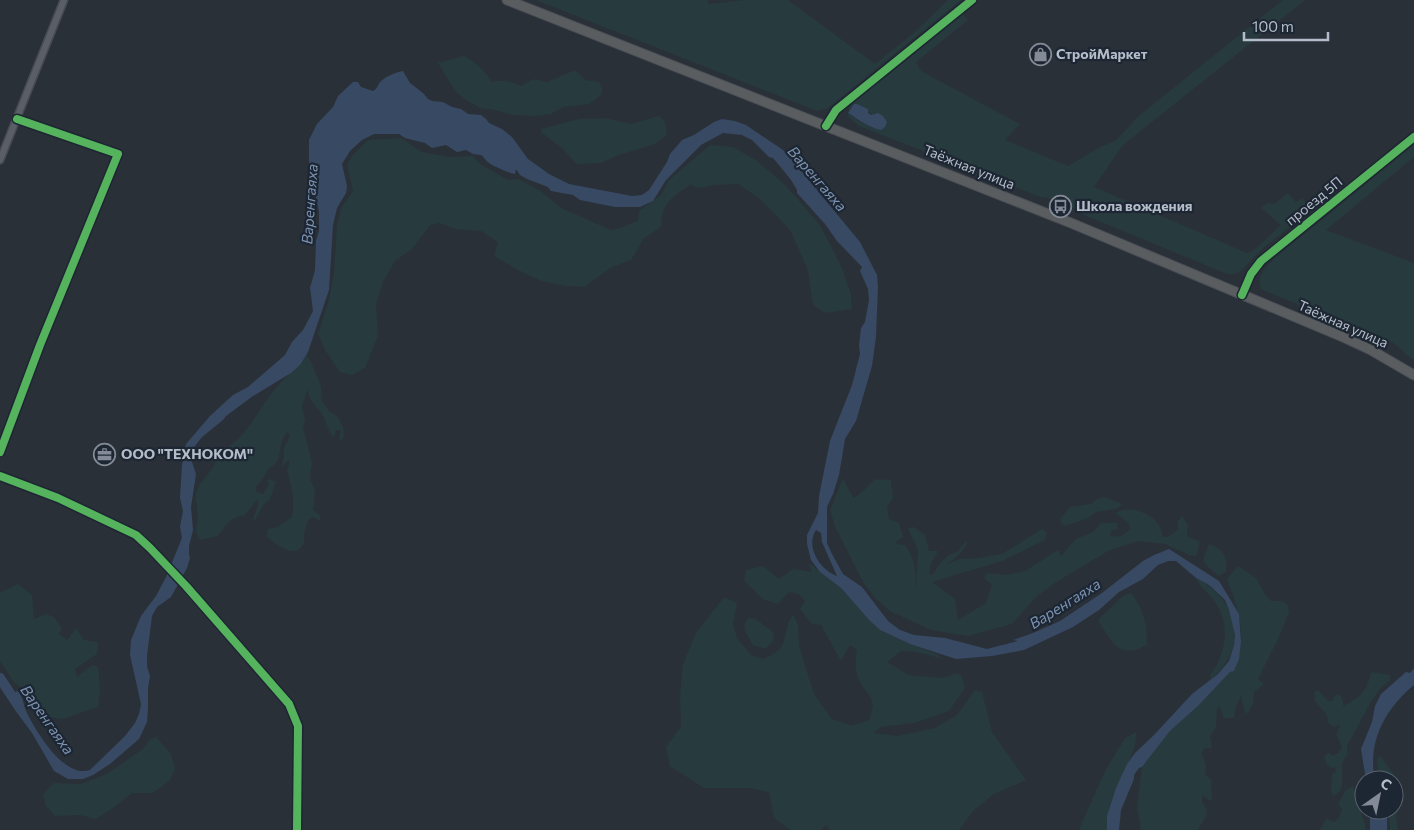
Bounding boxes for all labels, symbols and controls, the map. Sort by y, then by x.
scale bar [1244,10,1328,42]
text: 100 m [1252,17,1294,35]
shop icon: СтройМаркет [1028,42,1052,66]
place label: СтройМаркет [1056,45,1148,62]
street label: Таёжная улица [921,140,1017,193]
water label: Варенгаяха [785,142,851,215]
water label: Варенгаяха [297,163,321,245]
street label: проезд 5П [1282,173,1345,229]
bus stop icon: Школа вождения [1048,194,1072,218]
place label: Школа вождения [1076,197,1193,214]
street label: Таёжная улица [1295,296,1391,351]
office icon: ООО "ТЕХНОКОМ" [93,442,117,466]
place label: ООО "ТЕХНОКОМ" [121,445,253,462]
water label: Варенгаяха [1026,574,1104,632]
water label: Варенгаяха [17,681,78,758]
north arrow [1354,770,1404,820]
text: С [1378,774,1395,793]

